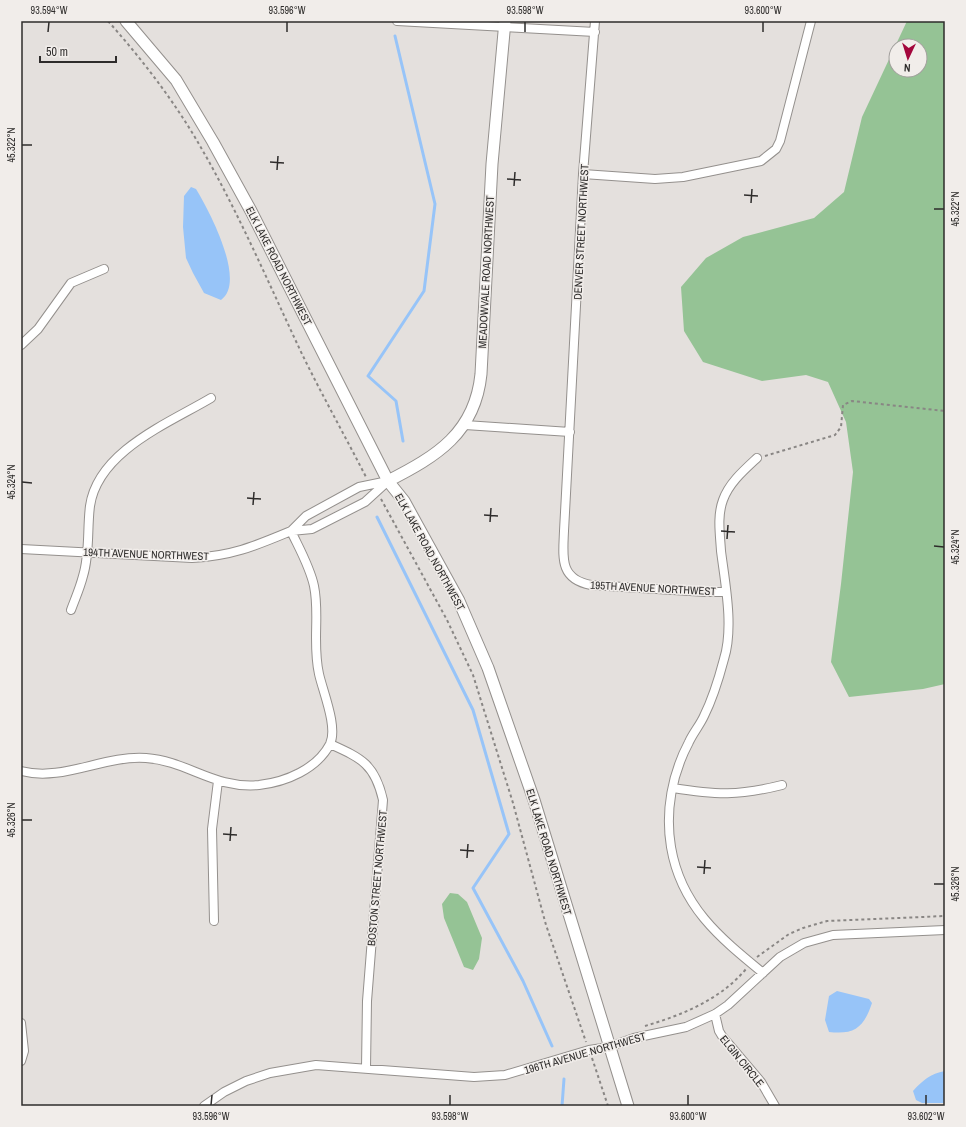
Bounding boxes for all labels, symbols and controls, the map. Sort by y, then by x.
text: 93.594°W [31,4,68,17]
text: 93.596°W [269,4,306,17]
text: 93.598°W [507,4,544,17]
text: 93.600°W [745,4,782,17]
scale bar [40,38,116,64]
north arrow [888,38,928,78]
text: 50 m [46,44,68,60]
text: N [904,61,911,75]
text: 45.322°N [5,127,18,163]
street label: DENVER STREET NORTHWEST [570,163,592,300]
text: 45.322°N [949,191,962,227]
street label: MEADOWVALE ROAD NORTHWEST [475,195,497,349]
street label: ELK LAKE ROAD NORTHWEST [243,204,315,328]
text: 45.324°N [5,464,18,500]
street label: ELK LAKE ROAD NORTHWEST [392,491,468,613]
text: 45.324°N [949,529,962,565]
street label: 194TH AVENUE NORTHWEST [83,545,210,563]
street label: 195TH AVENUE NORTHWEST [590,578,717,598]
street label: ELK LAKE ROAD NORTHWEST [523,787,575,917]
text: 45.326°N [5,802,18,838]
street label: BOSTON STREET NORTHWEST [364,809,390,947]
text: 45.326°N [949,866,962,902]
street label: 196TH AVENUE NORTHWEST [523,1029,648,1077]
street label: ELGIN CIRCLE [717,1032,767,1090]
text: 93.596°W [193,1110,230,1123]
text: 93.598°W [432,1110,469,1123]
text: 93.600°W [670,1110,707,1123]
text: 93.602°W [908,1110,945,1123]

